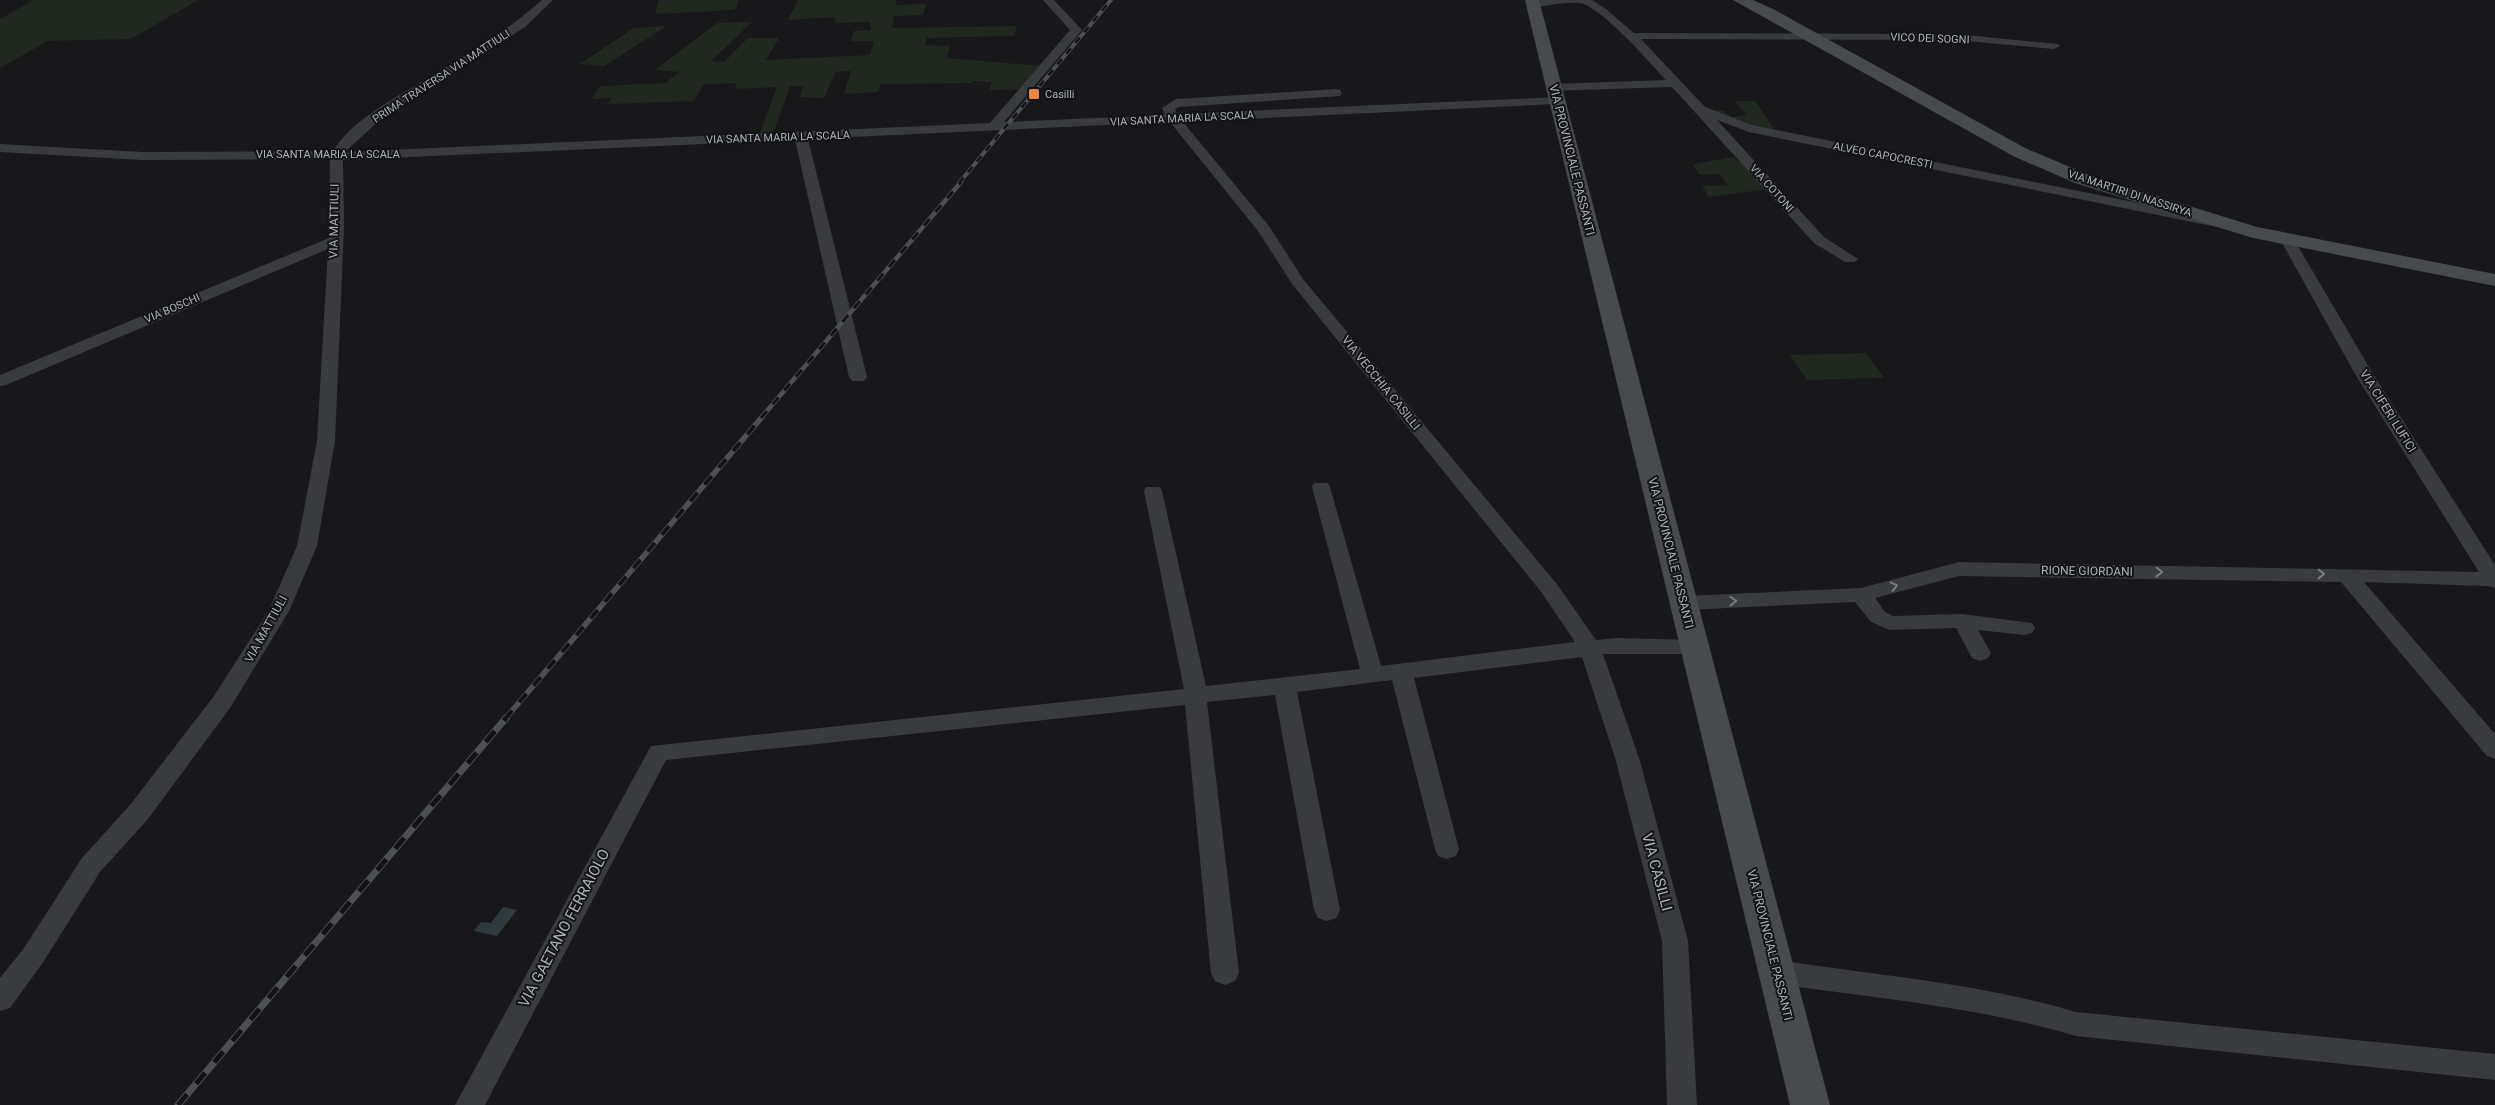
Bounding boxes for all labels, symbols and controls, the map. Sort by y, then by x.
street label: PRIMA TRAVERSA VIA MATTIULI [370,27,512,126]
street label: VICO DEI SOGNI [1890,31,1970,46]
street label: VIA PROVINCIALE PASSANTI [1546,83,1598,237]
marker: Casilli [1027,87,1041,101]
place label: Casilli [1045,88,1075,101]
street label: VIA SANTA MARIA LA SCALA [1110,108,1255,129]
street label: VIA SANTA MARIA LA SCALA [706,128,851,147]
street label: ALVEO CAPOCRESTI [1832,139,1934,171]
street label: VIA SANTA MARIA LA SCALA [256,148,401,161]
street label: VIA COTONI [1747,162,1796,215]
street label: VIA MARTIRI DI NASSIRYA [2066,167,2194,220]
street label: VIA MATTIULI [326,184,342,258]
street label: VIA BOSCHI [143,291,202,326]
street label: VIA VECCHIA CASILLI [1339,333,1423,433]
street label: VIA CIFERI LUFICI [2357,367,2419,455]
street label: VIA PROVINCIALE PASSANTI [1645,476,1697,630]
street label: RIONE GIORDANI [2041,563,2133,579]
one-way arrow [2156,567,2163,577]
one-way arrow [2318,569,2326,579]
one-way arrow [1889,581,1898,592]
street label: VIA MATTIULI [242,593,290,665]
one-way arrow [1729,595,1737,606]
street label: VIA CASILLI [1638,831,1676,913]
street label: VIA GAETANO FERRAIOLO [515,846,613,1010]
street label: VIA PROVINCIALE PASSANTI [1744,868,1796,1022]

